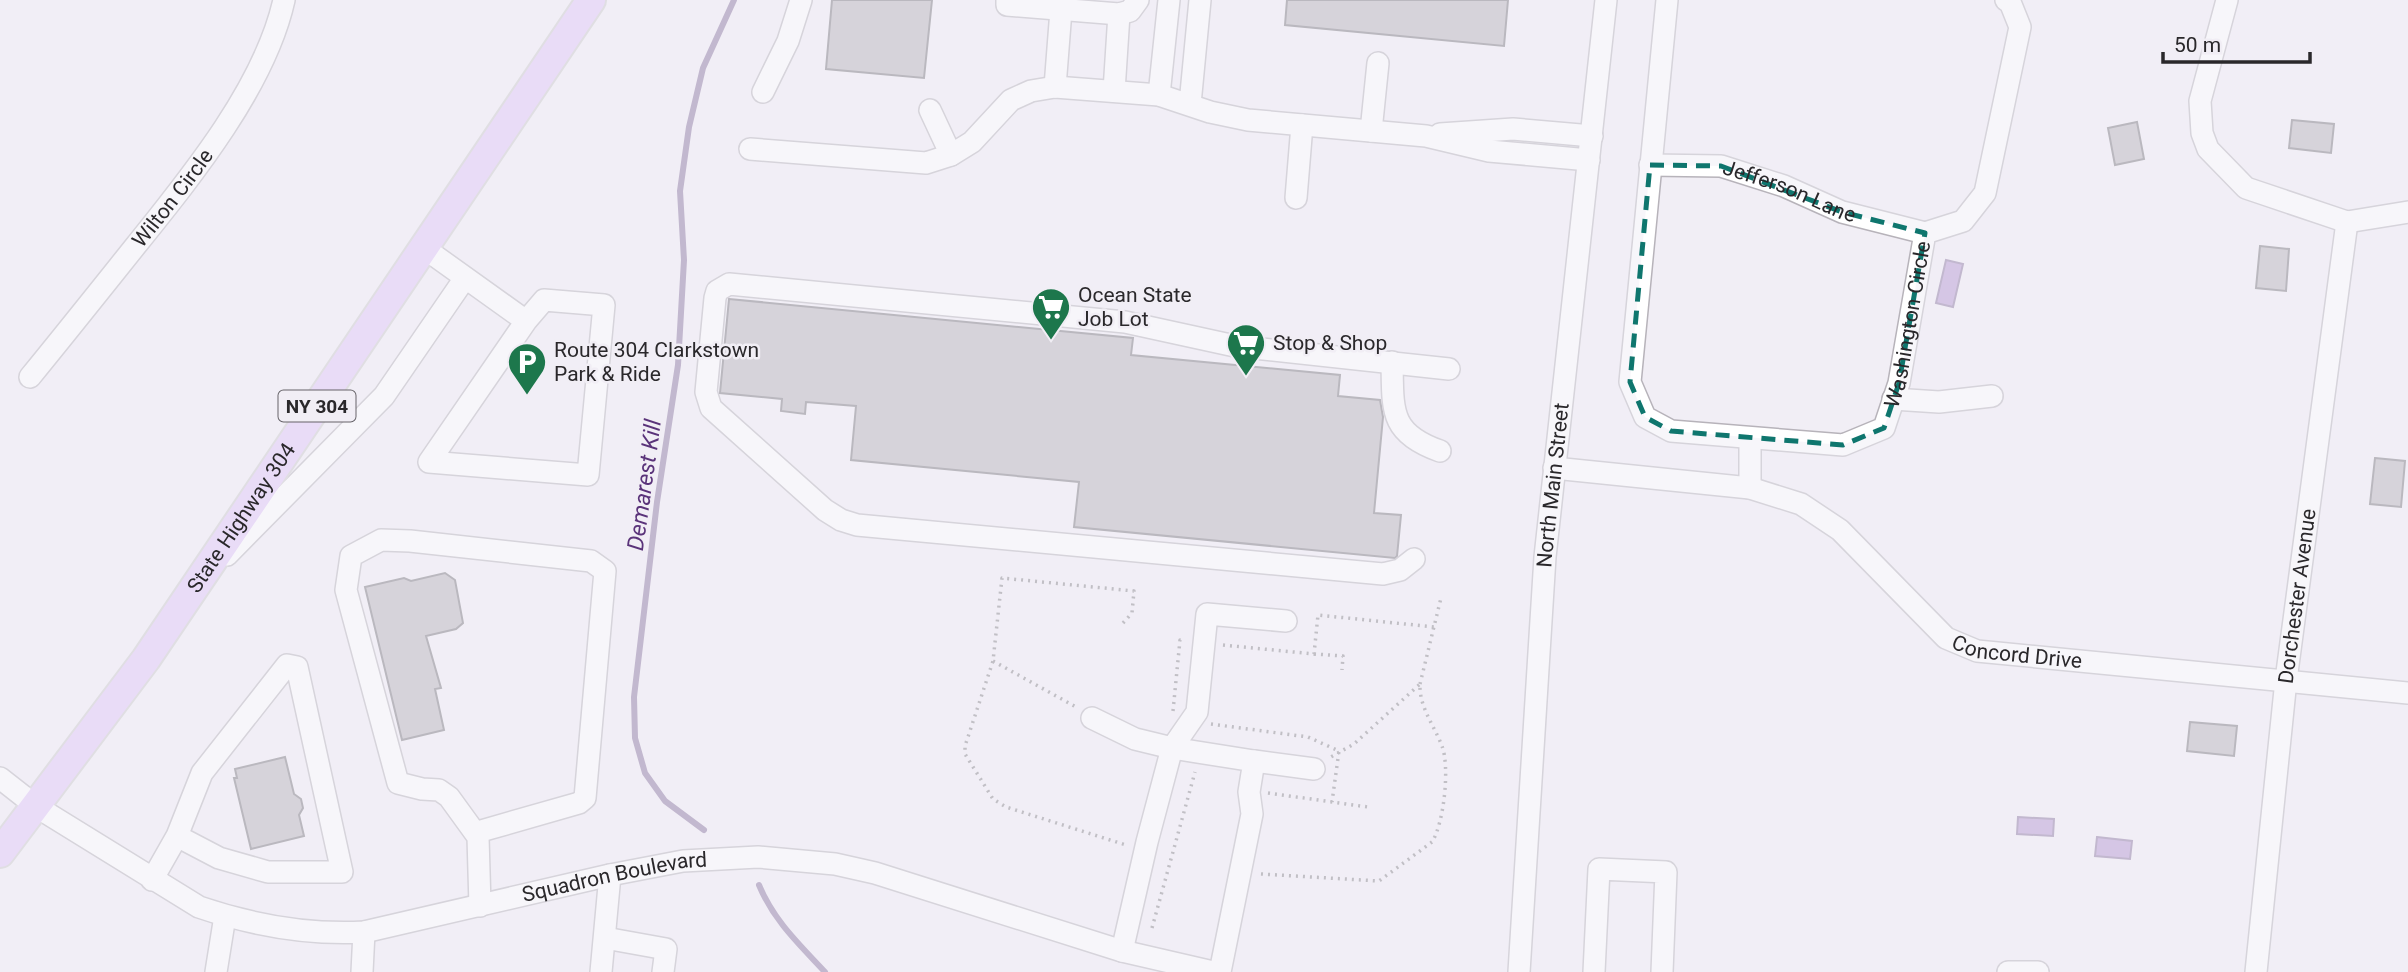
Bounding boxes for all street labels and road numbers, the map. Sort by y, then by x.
street label: Wilton Circle [127,144,218,252]
street label: Jefferson Lane [1720,155,1858,227]
street label: Washington Circle [1880,239,1935,411]
road number: NY 304 [278,390,356,422]
street label: North Main Street [1532,402,1574,568]
street label: State Highway 304 [182,439,300,597]
street label: Dorchester Avenue [2274,507,2321,685]
street label: Concord Drive [1948,630,2083,673]
street label: Squadron Boulevard [520,848,707,907]

